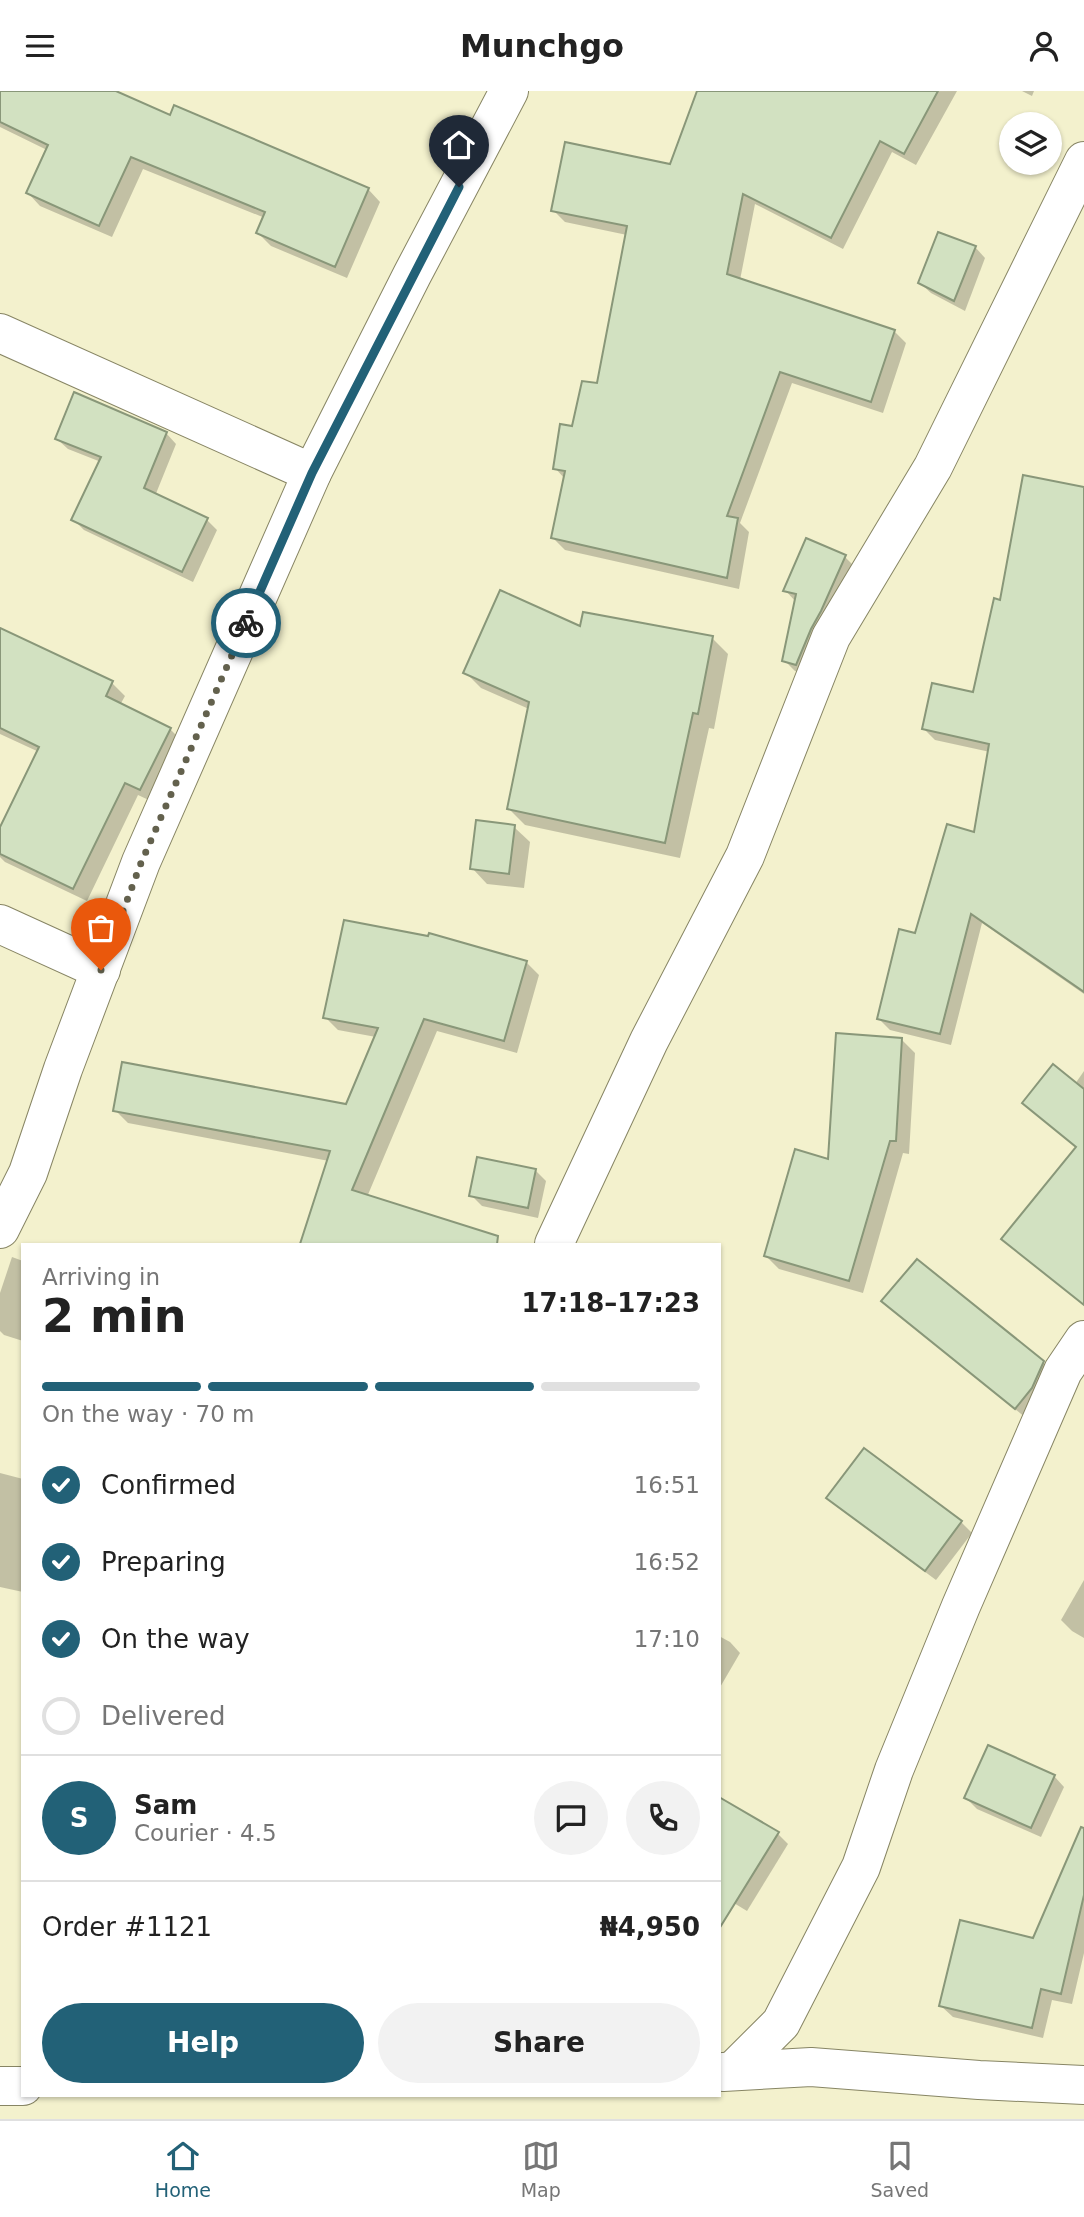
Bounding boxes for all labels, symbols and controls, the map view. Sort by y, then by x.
icon: menu [21,27,59,65]
text: Munchgo [460,27,624,65]
icon: person [1025,27,1063,65]
map controls [999,112,1062,175]
button: layers [999,112,1062,175]
pin [429,115,489,187]
icon: home [440,126,478,164]
courier [211,588,281,658]
icon: bike [227,604,265,642]
pin [71,898,131,970]
icon: bag [82,909,120,947]
text: Arriving in [42,1264,160,1290]
text: 17:18–17:23 [521,1288,700,1318]
text: 2 min [42,1289,186,1343]
text: On the way · 70 m [42,1401,254,1427]
icon: check [42,1466,80,1504]
text: Confirmed [101,1470,236,1500]
text: 16:51 [634,1472,700,1498]
icon: check [42,1543,80,1581]
text: Preparing [101,1547,226,1577]
text: 16:52 [634,1549,700,1575]
icon: check [42,1620,80,1658]
text: On the way [101,1624,250,1654]
text: 17:10 [634,1626,700,1652]
text: Delivered [101,1701,225,1731]
button: chat [534,1781,608,1855]
button: phone [626,1781,700,1855]
text: Sam [134,1790,197,1820]
text: S [70,1803,88,1833]
text: Courier · 4.5 [134,1820,277,1846]
text: Order #1121 [42,1912,212,1942]
text: ₦4,950 [600,1912,700,1942]
button: Help [42,2003,364,2083]
button: Share [378,2003,700,2083]
tab: Home [155,2137,211,2201]
tab: Map [521,2137,561,2201]
tab: Saved [870,2137,929,2201]

